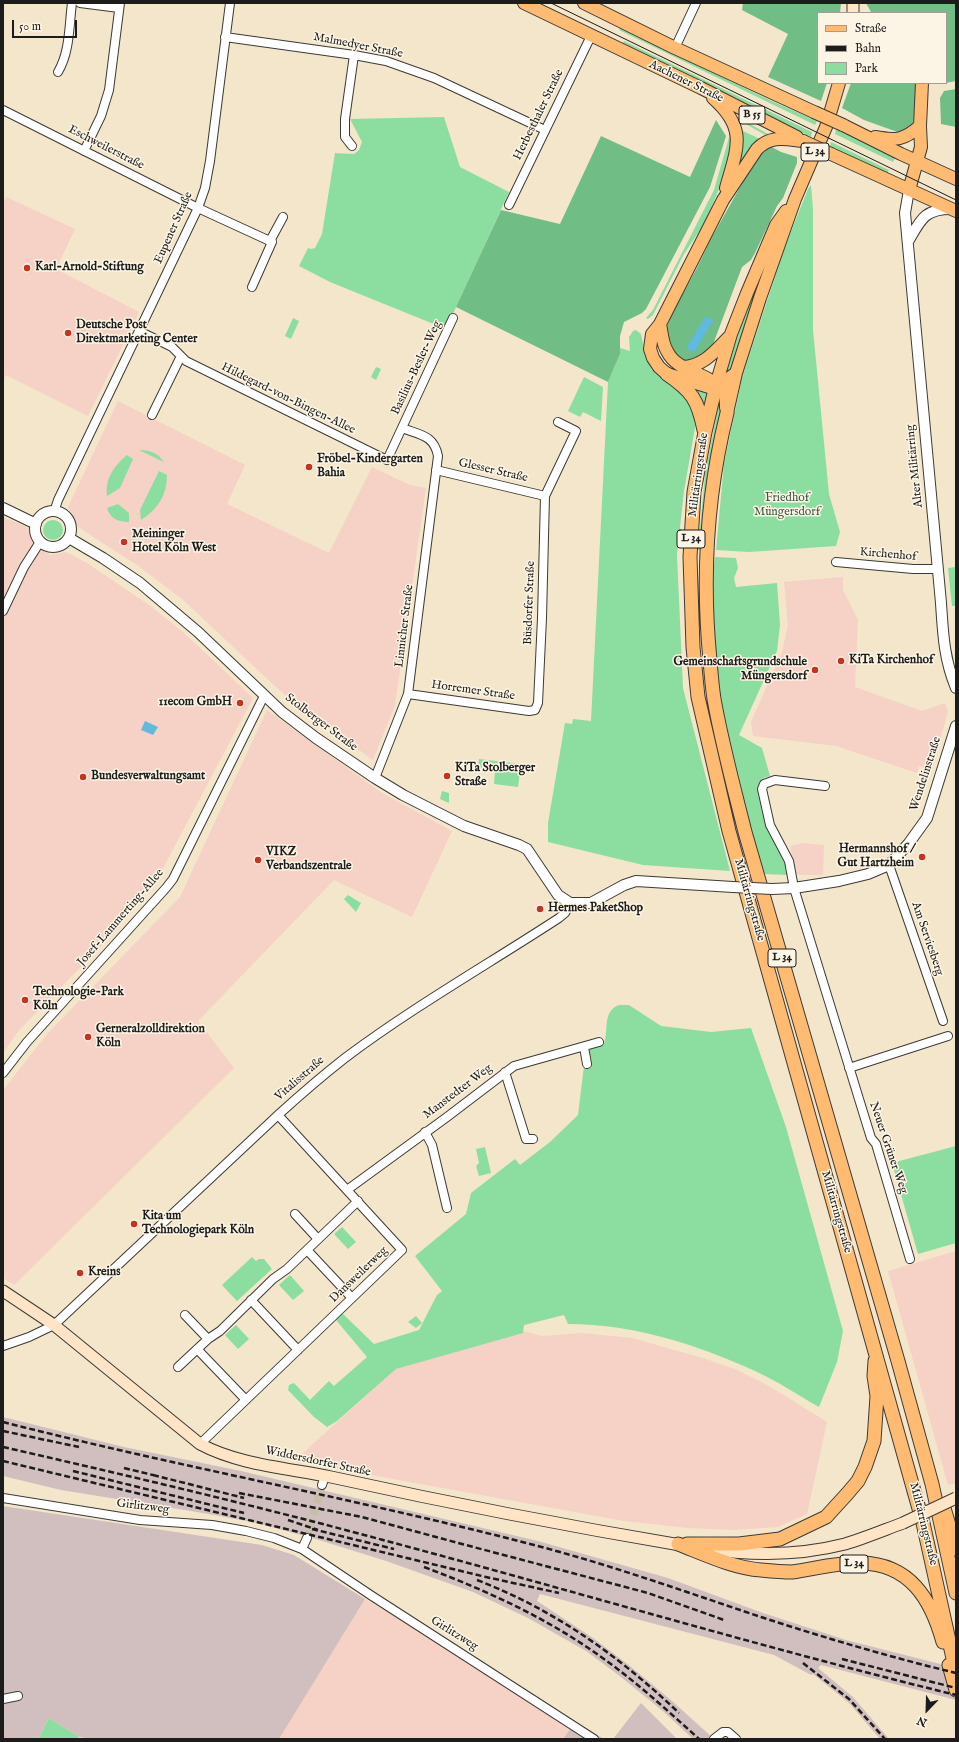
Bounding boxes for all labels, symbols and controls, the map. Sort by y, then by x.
scale bar [14,12,79,38]
legend [817,12,947,84]
text: 50 m [19,19,41,34]
text: Straße [855,21,887,36]
street label: Malmedyer Straße [312,30,404,62]
text: Bahn [855,41,881,56]
street label: Aachener Straße [647,58,725,106]
text: Park [855,61,878,76]
street label: Herbesthaler Straße [511,67,567,163]
road number: B 55 [739,106,765,124]
street label: Eschweilerstraße [66,123,146,173]
road number: L 34 [801,143,829,161]
street label: Eupener Straße [152,190,196,266]
place label: Karl-Arnold-Stiftung [35,261,144,275]
marker: Karl-Arnold-Stiftung [22,263,32,273]
place label: Deutsche Post Direktmarketing Center [76,319,197,347]
street label: Basilius-Besler-Weg [389,319,445,417]
marker: Deutsche Post Direktmarketing Center [63,328,73,338]
street label: Hildegard-von-Bingen-Allee [219,360,357,438]
street label: Alter Militärring [903,424,927,508]
street label: Militärringstraße [686,432,712,518]
place label: Fröbel-Kindergarten Bahia [317,453,423,481]
street label: Glesser Straße [457,456,529,486]
marker: Fröbel-Kindergarten Bahia [304,462,314,472]
park label: Friedhof Müngersdorf [754,492,820,520]
place label: Meininger Hotel Köln West [132,528,216,556]
road number: L 34 [677,530,705,548]
marker: Meininger Hotel Köln West [119,537,129,547]
street label: Kirchenhof [859,545,917,565]
street label: Büsdorfer Straße [521,561,539,645]
street label: Linnicher Straße [393,584,417,668]
place label: KiTa Kirchenhof [849,654,933,668]
place label: Gemeinschaftsgrundschule Müngersdorf [673,656,807,684]
marker: KiTa Kirchenhof [836,656,846,666]
marker: Gemeinschaftsgrundschule Müngersdorf [810,665,820,675]
street label: Horremer Straße [430,678,516,704]
street label: Stolberger Straße [282,691,360,755]
place label: 11ecom GmbH [159,696,232,710]
marker: 11ecom GmbH [235,698,245,708]
street label: Wendelinstraße [907,735,945,813]
place label: KiTa Stolberger Straße [455,762,535,790]
place label: Bundesverwaltungsamt [91,770,205,784]
marker: KiTa Stolberger Straße [442,771,452,781]
marker: Bundesverwaltungsamt [78,772,88,782]
place label: Hermannshof / Gut Hartzheim [838,843,914,871]
place label: VIKZ Verbandszentrale [266,846,352,874]
marker: Hermannshof / Gut Hartzheim [917,852,927,862]
marker: VIKZ Verbandszentrale [253,855,263,865]
street label: Militärringstraße [730,857,768,943]
street label: Josef-Lammerting-Allee [75,866,167,970]
street label: Am Serviesberg [908,900,946,978]
place label: Hermes PaketShop [548,902,643,916]
marker: Hermes PaketShop [535,904,545,914]
road number: L 34 [768,949,796,967]
place label: Technologie-Park Köln [33,986,124,1014]
marker: Technologie-Park Köln [20,995,30,1005]
place label: Gerneralzolldirektion Köln [96,1023,205,1051]
marker: Gerneralzolldirektion Köln [83,1032,93,1042]
street label: Vitalisstraße [272,1054,328,1104]
street label: Manstedter Weg [421,1061,495,1123]
street label: Neuer Grüner Weg [866,1100,910,1196]
street label: Militärringstraße [817,1169,855,1255]
place label: Kita um Technologiepark Köln [142,1210,254,1238]
marker: Kita um Technologiepark Köln [129,1219,139,1229]
street label: Dansweilerweg [327,1244,391,1306]
place label: Kreins [88,1266,120,1280]
marker: Kreins [75,1268,85,1278]
street label: Widdersdorfer Straße [264,1444,372,1480]
street label: Militärringstraße [906,1481,940,1567]
street label: Girlitzweg [116,1497,170,1517]
road number: L 34 [840,1555,868,1573]
street label: Girlitzweg [428,1614,480,1654]
north arrow [907,1690,947,1730]
text: N [915,1713,929,1729]

